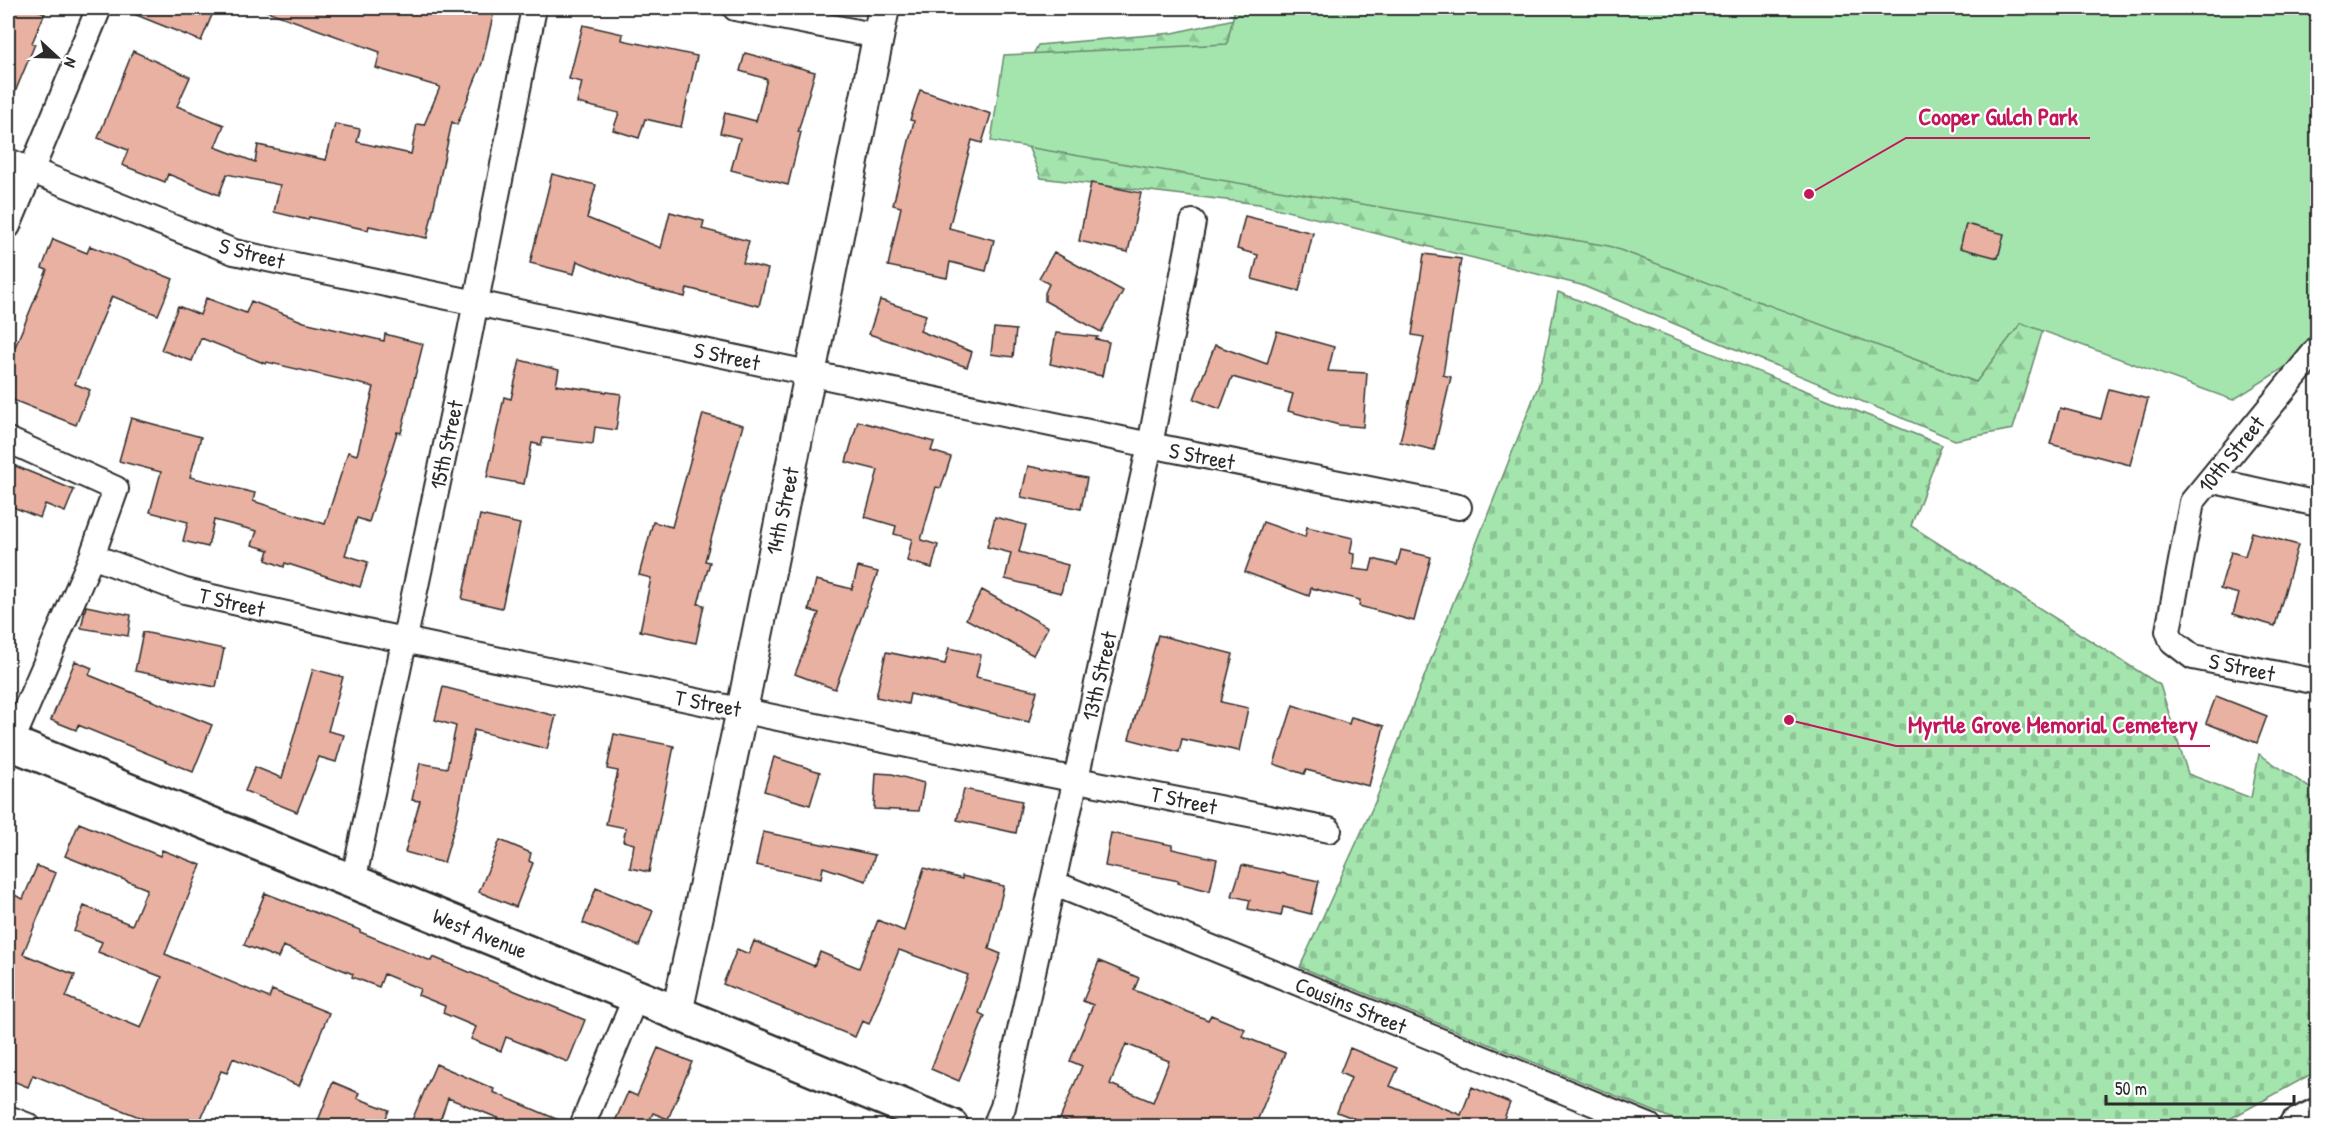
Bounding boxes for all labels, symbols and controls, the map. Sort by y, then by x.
north arrow [27,27,87,87]
text: N [59,55,83,71]
callout: Cooper Gulch Park [1906,96,2090,138]
text: Cooper Gulch Park [1918,100,2078,133]
street label: S Street [216,230,288,276]
street label: S Street [691,334,763,378]
street label: 15th Street [422,397,470,492]
street label: 10th Street [2191,409,2272,499]
street label: S Street [1167,435,1238,477]
street label: 14th Street [758,464,806,558]
street label: T Street [196,580,268,624]
street label: 13th Street [1074,628,1124,724]
street label: S Street [2206,645,2278,689]
street label: T Street [672,682,744,724]
callout: Myrtle Grove Memorial Cemetery [1896,704,2210,746]
text: Myrtle Grove Memorial Cemetery [1908,708,2198,741]
street label: T Street [1148,778,1220,822]
street label: West Avenue [428,901,532,966]
street label: Cousins Street [1291,969,1412,1041]
scale bar [2106,1068,2294,1106]
text: 50 m [2115,1076,2147,1101]

